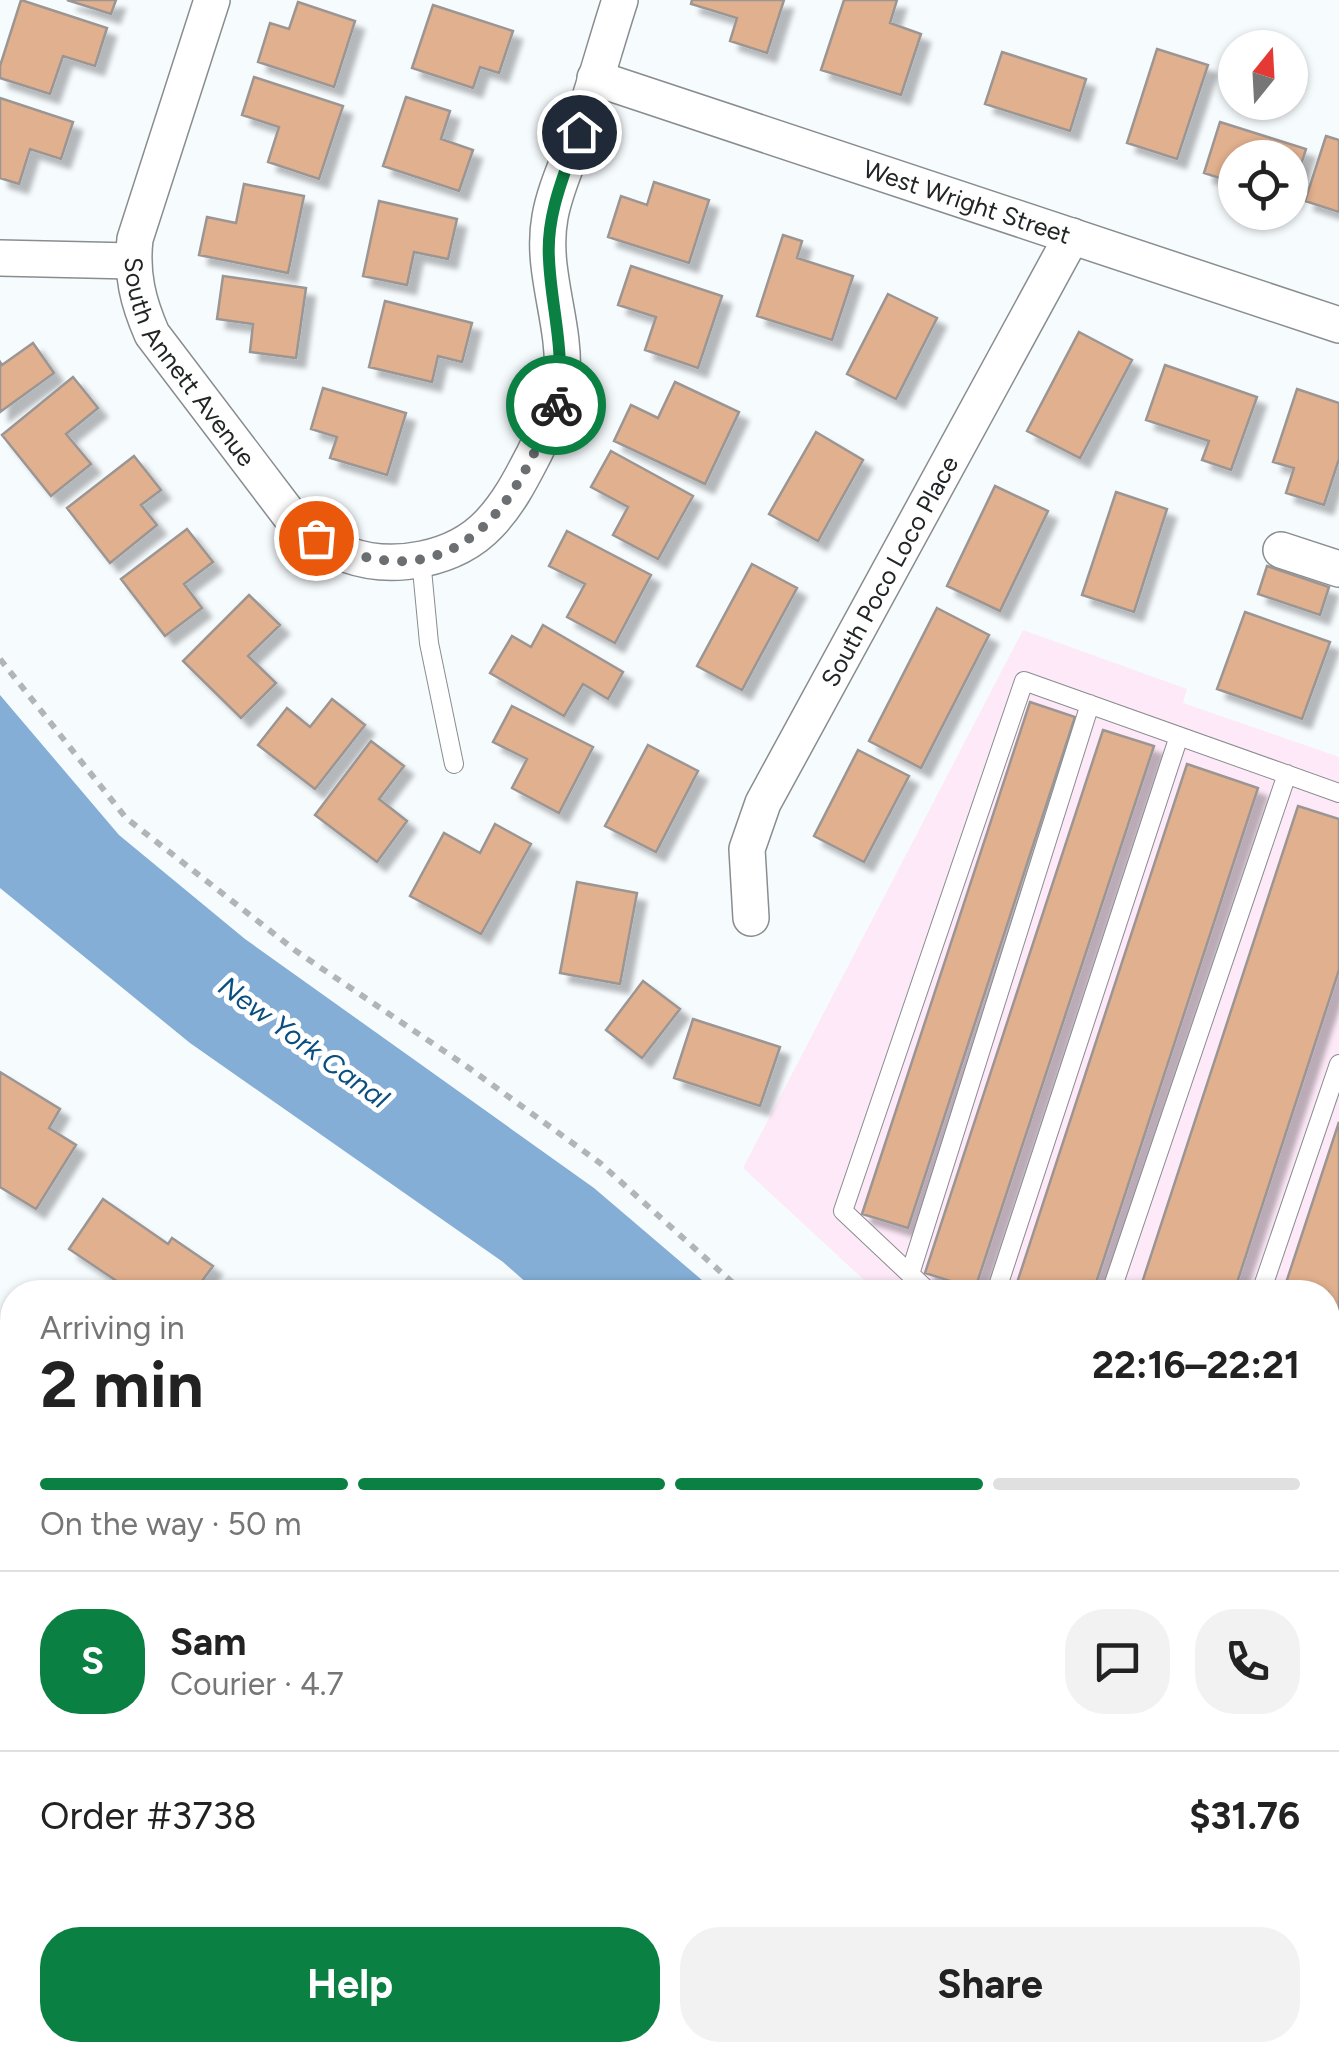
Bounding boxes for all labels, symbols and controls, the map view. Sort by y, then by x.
north arrow [1218,30,1308,120]
map controls [1218,30,1308,230]
pin [537,90,622,175]
icon: home [552,105,607,160]
button: locate [1218,140,1308,230]
street label: West Wright Street [860,153,1074,250]
street label: South Annett Avenue [119,256,262,472]
courier [506,355,606,455]
icon: bike [529,378,584,433]
street label: South Poco Loco Place [814,451,964,692]
pin [274,496,359,581]
icon: bag [289,511,344,566]
water label: New York Canal [212,969,396,1116]
text: Arriving in [40,1309,185,1347]
text: 22:16–22:21 [1092,1342,1300,1388]
text: 2 min [40,1345,204,1423]
text: On the way · 50 m [40,1505,302,1543]
button: chat [1065,1609,1170,1714]
button: phone [1195,1609,1300,1714]
text: Sam [170,1619,246,1665]
text: S [81,1638,104,1684]
text: Courier · 4.7 [170,1665,344,1703]
text: Order #3738 [40,1793,257,1839]
text: $31.76 [1189,1793,1300,1839]
button: Help [40,1927,660,2042]
button: Share [680,1927,1300,2042]

